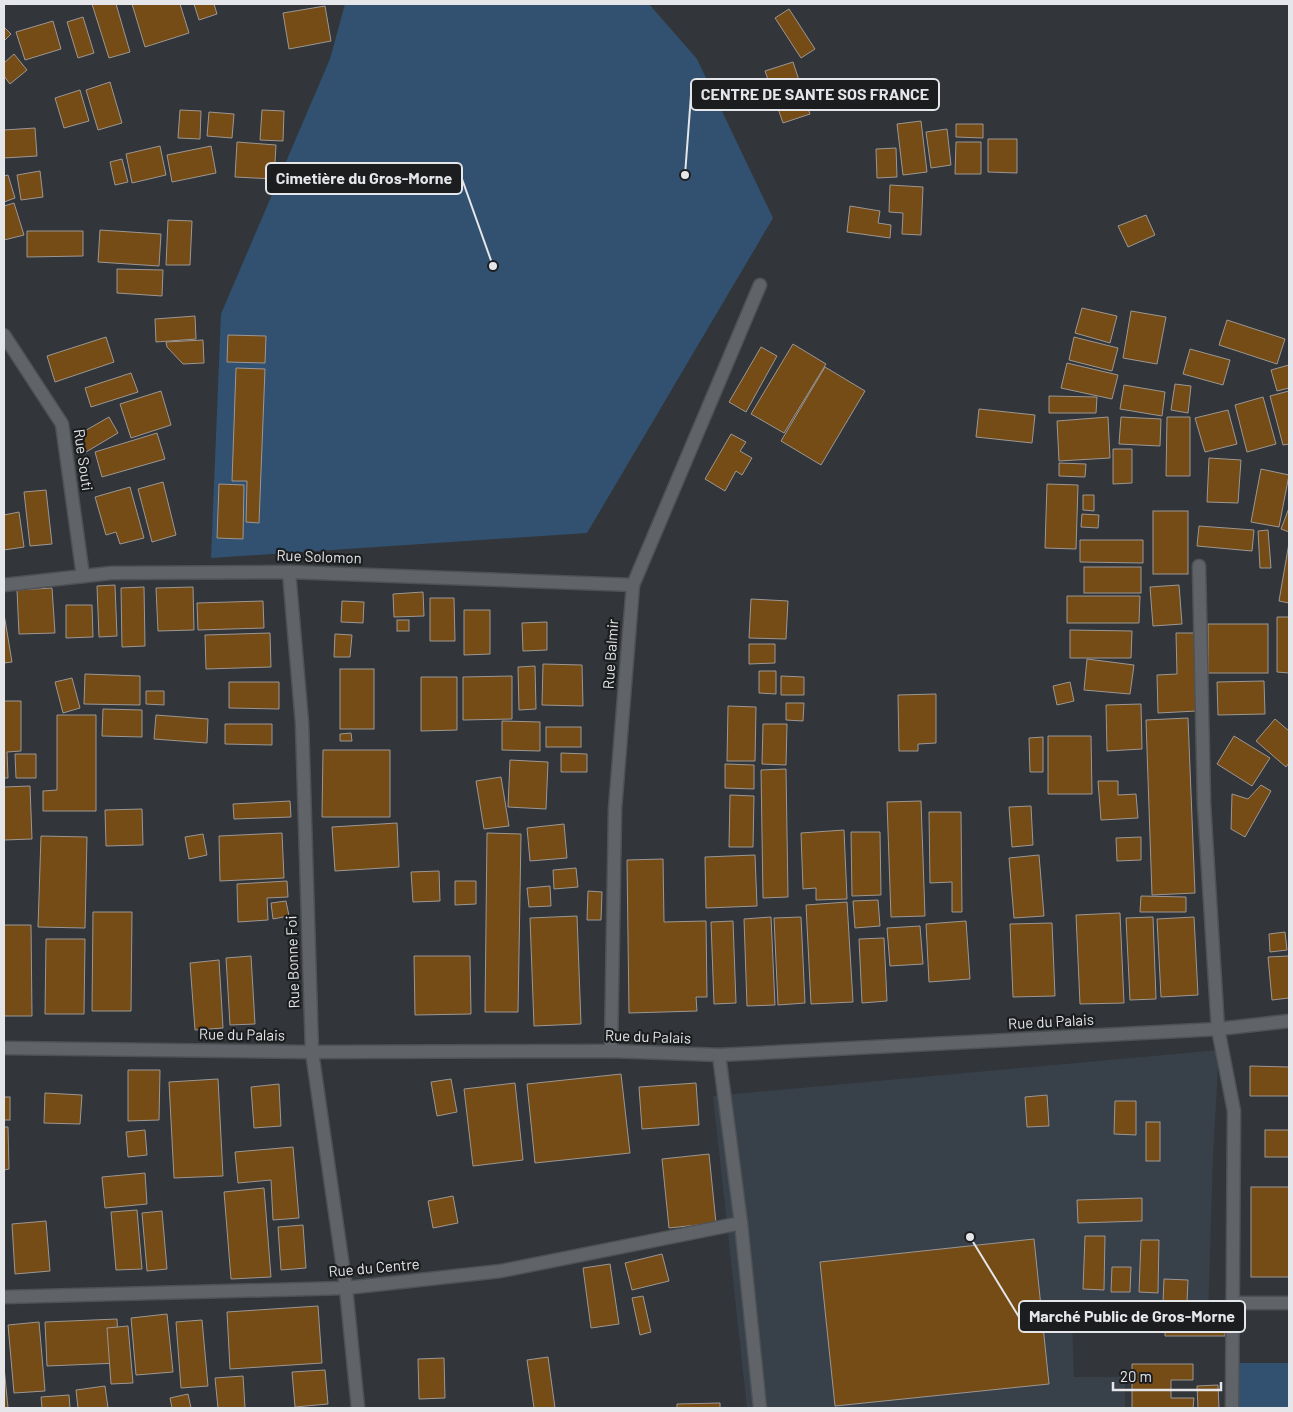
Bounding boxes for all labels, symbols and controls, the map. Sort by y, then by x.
callout: CENTRE DE SANTE SOS FRANCE [691,79,939,110]
text: CENTRE DE SANTE SOS FRANCE [701,84,929,103]
callout: Cimetière du Gros-Morne [266,163,462,194]
text: Cimetière du Gros-Morne [276,168,453,187]
street label: Rue Souti [71,428,97,492]
street label: Rue Solomon [276,546,362,566]
street label: Rue Balmir [599,618,621,690]
street label: Rue Bonne Foi [281,915,303,1009]
street label: Rue du Palais [1007,1010,1094,1032]
street label: Rue du Palais [199,1024,285,1044]
street label: Rue du Palais [605,1026,691,1046]
street label: Rue du Centre [328,1254,420,1280]
callout: Marché Public de Gros-Morne [1019,1301,1245,1332]
text: Marché Public de Gros-Morne [1029,1306,1235,1325]
scale bar [1113,1360,1220,1392]
text: 20 m [1120,1367,1152,1385]

